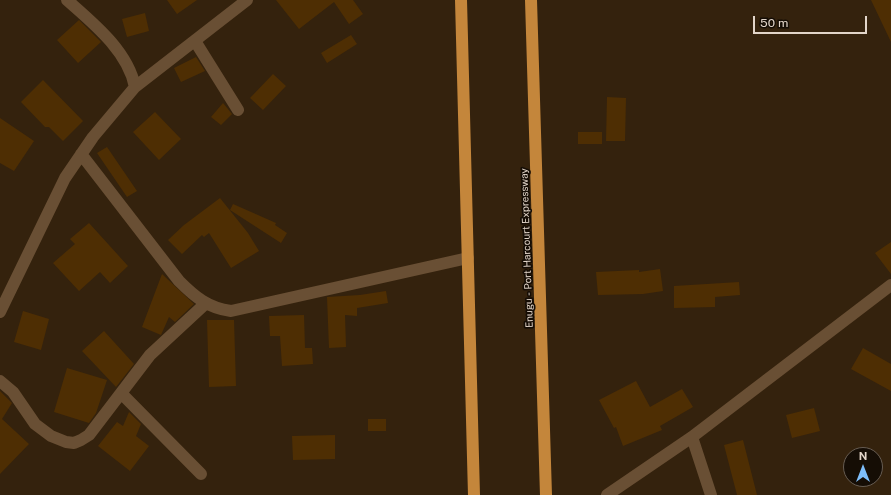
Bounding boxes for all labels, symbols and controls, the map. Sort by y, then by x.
scale bar [755,8,869,34]
text: 50 m [760,16,788,30]
street label: Enugu - Port Harcourt Expressway [518,168,536,328]
north arrow [843,447,883,487]
text: N [859,450,867,462]

